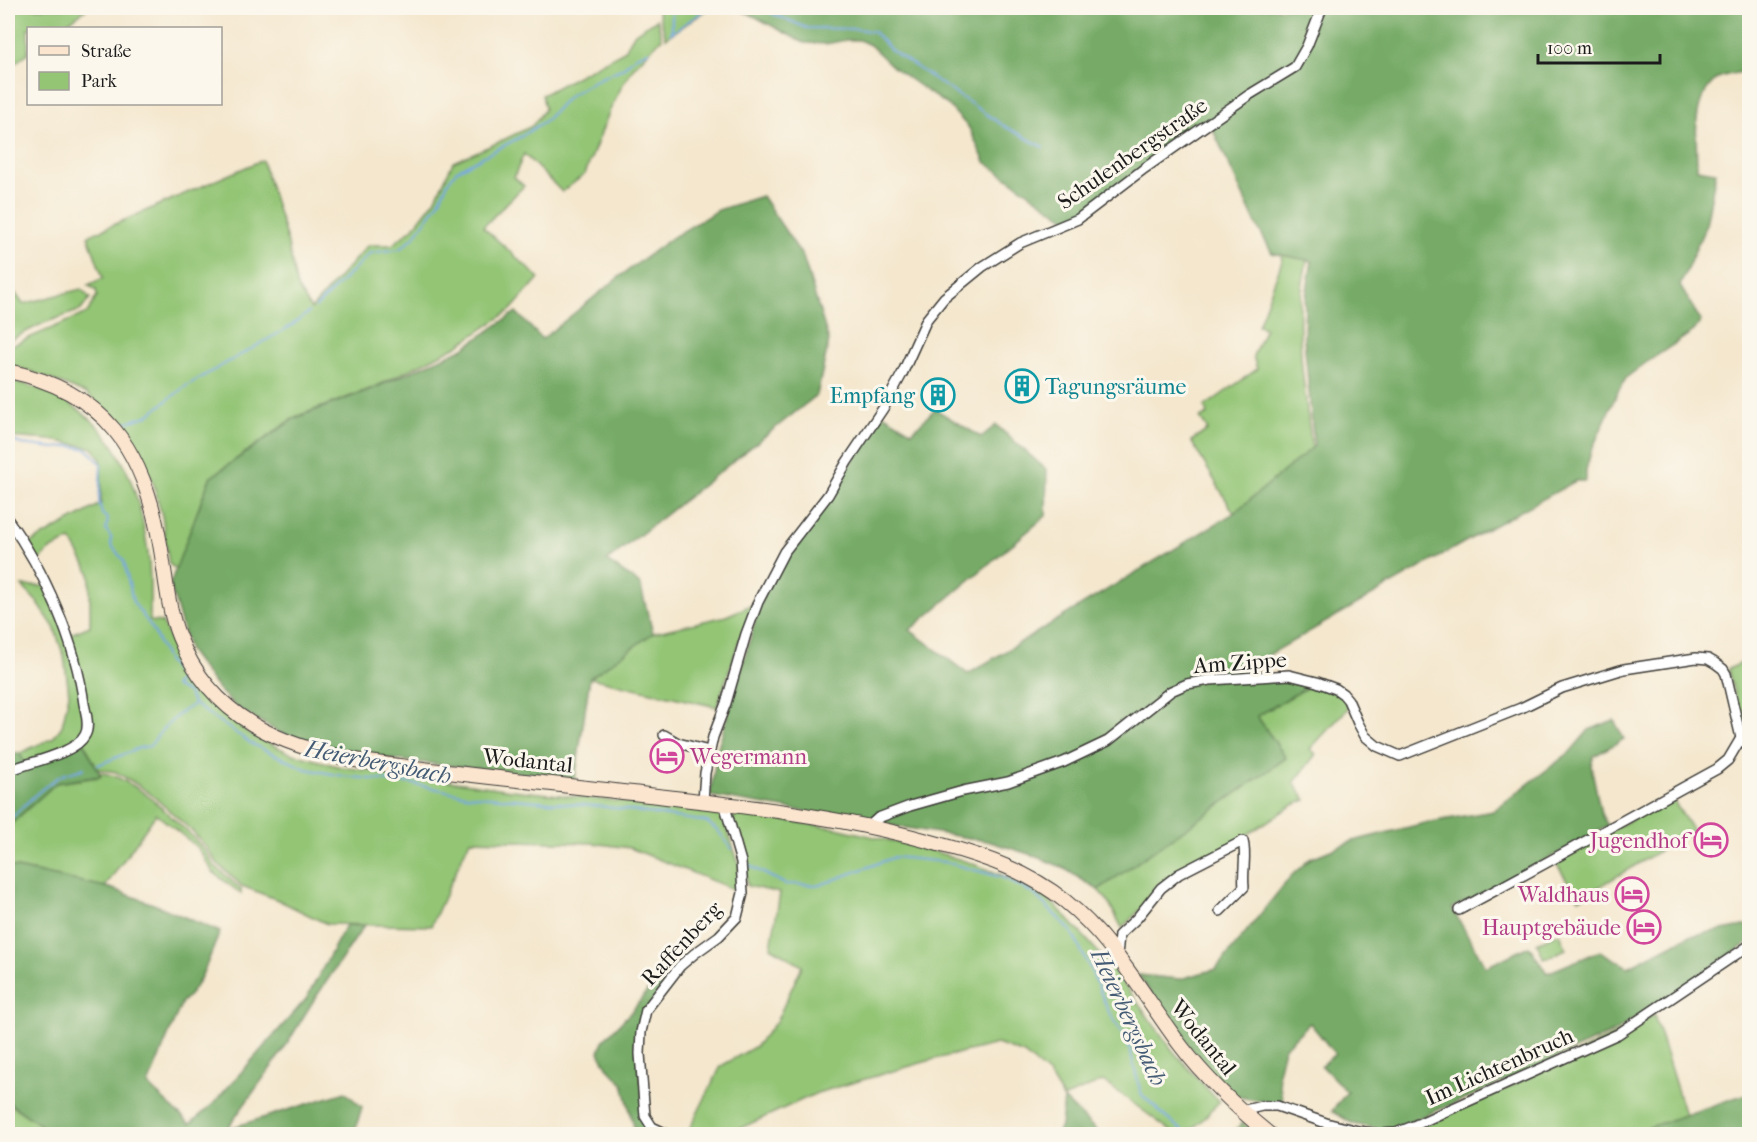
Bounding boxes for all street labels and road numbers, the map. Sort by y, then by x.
street label: Schulenbergstraße [1053,92,1213,215]
street label: Am Zippe [1192,647,1288,679]
street label: Wodantal [481,743,574,779]
street label: Raffenberg [636,896,728,991]
street label: Wodantal [1164,994,1242,1081]
street label: Im Lichtenbruch [1421,1022,1578,1111]

